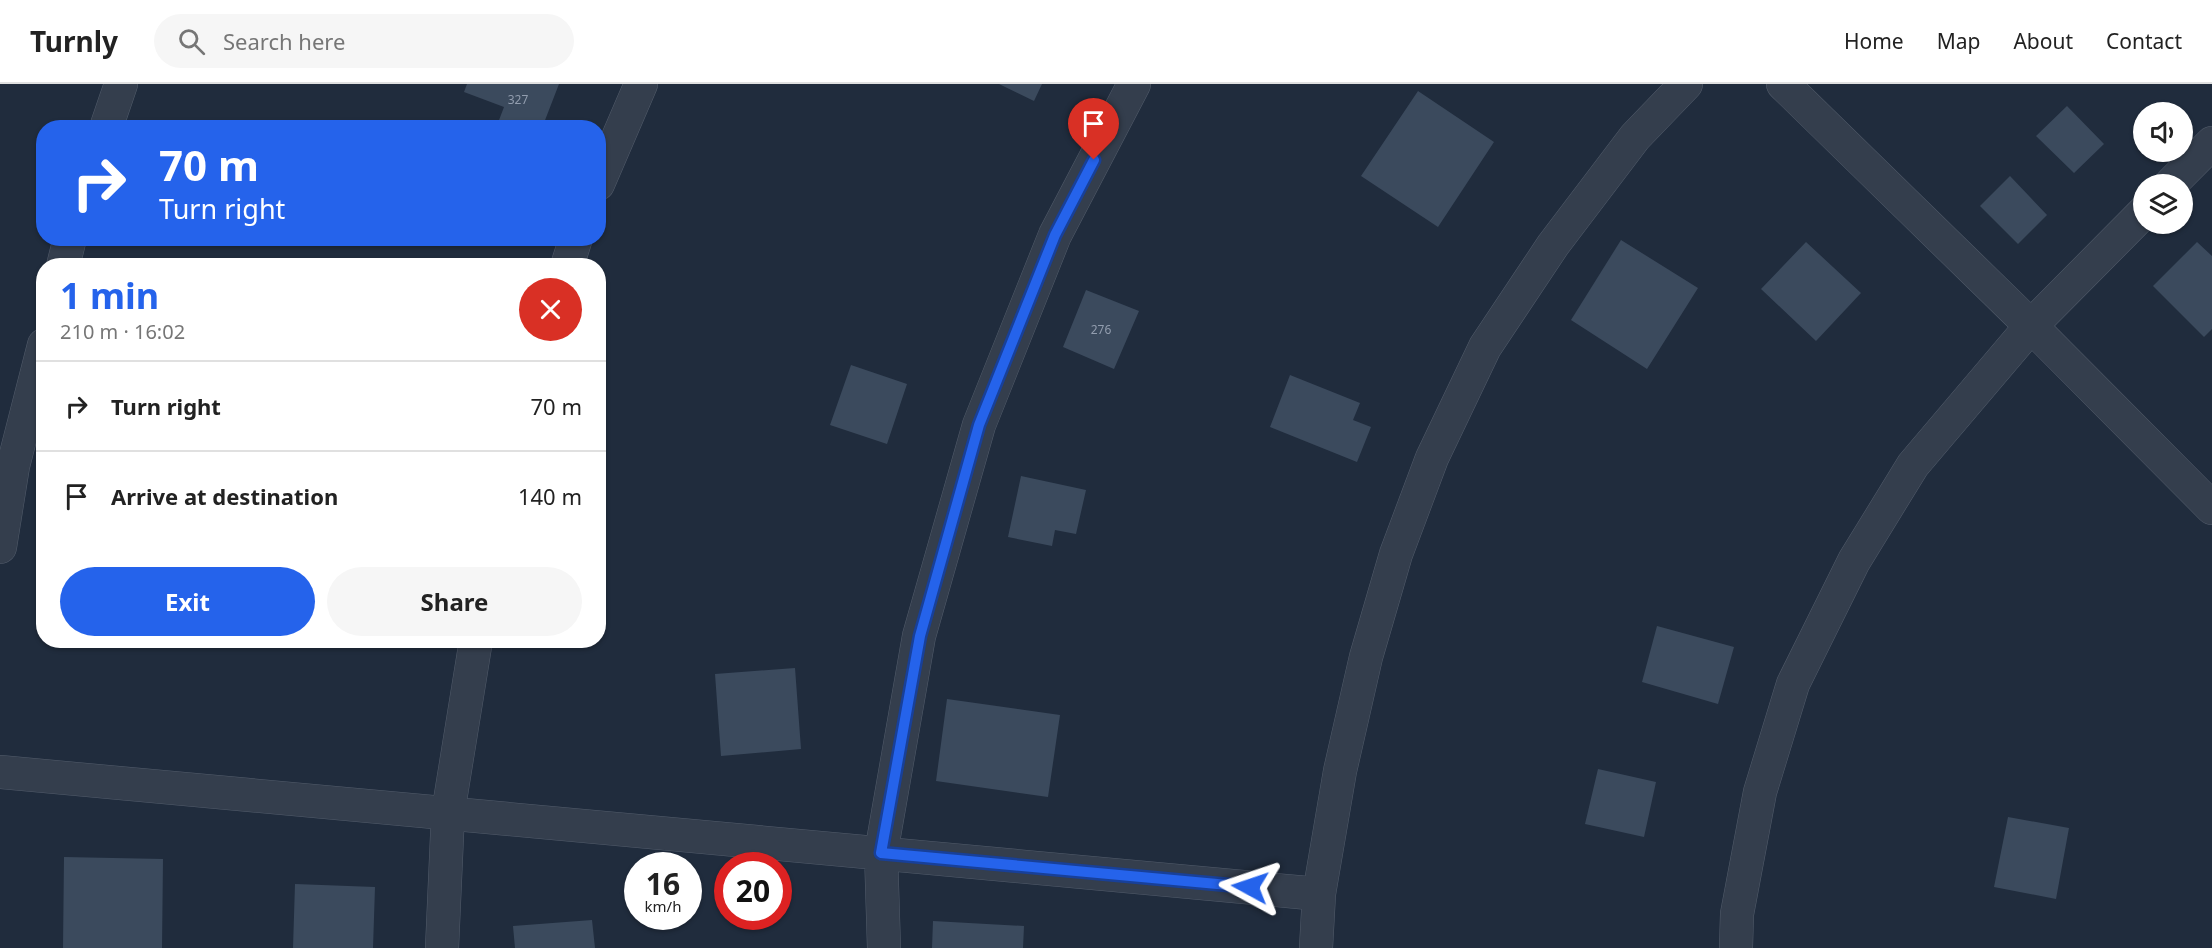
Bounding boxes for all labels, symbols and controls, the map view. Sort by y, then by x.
search box [154,14,574,68]
text: Turnly [30,22,118,60]
icon: search [175,25,208,58]
text: Search here [223,26,345,56]
text: Home [1844,27,1904,55]
text: Map [1937,27,1980,55]
text: About [2013,27,2073,55]
text: Contact [2106,27,2182,55]
house number: 327 [508,91,528,108]
pin [1068,98,1119,160]
map controls [2133,102,2193,234]
button: sound [2133,102,2193,162]
icon: arrive [1077,107,1110,140]
text: 70 m [159,136,259,193]
icon: right [60,144,138,222]
button: layers [2133,174,2193,234]
text: Turn right [159,190,285,227]
text: 1 min [60,271,159,320]
button: close [519,278,582,341]
text: 210 m · 16:02 [60,318,185,345]
house number: 276 [1091,321,1111,338]
icon: right [60,390,93,423]
text: Turn right [111,391,221,421]
text: 70 m [531,391,582,421]
icon: arrive [60,480,93,513]
text: Arrive at destination [111,481,338,511]
text: 140 m [518,481,582,511]
button: Exit [60,567,315,636]
button: Share [327,567,582,636]
speed limit sign: 20 [714,852,792,930]
position arrow [1218,855,1282,919]
text: 16 [646,863,680,904]
text: km/h [645,896,681,916]

